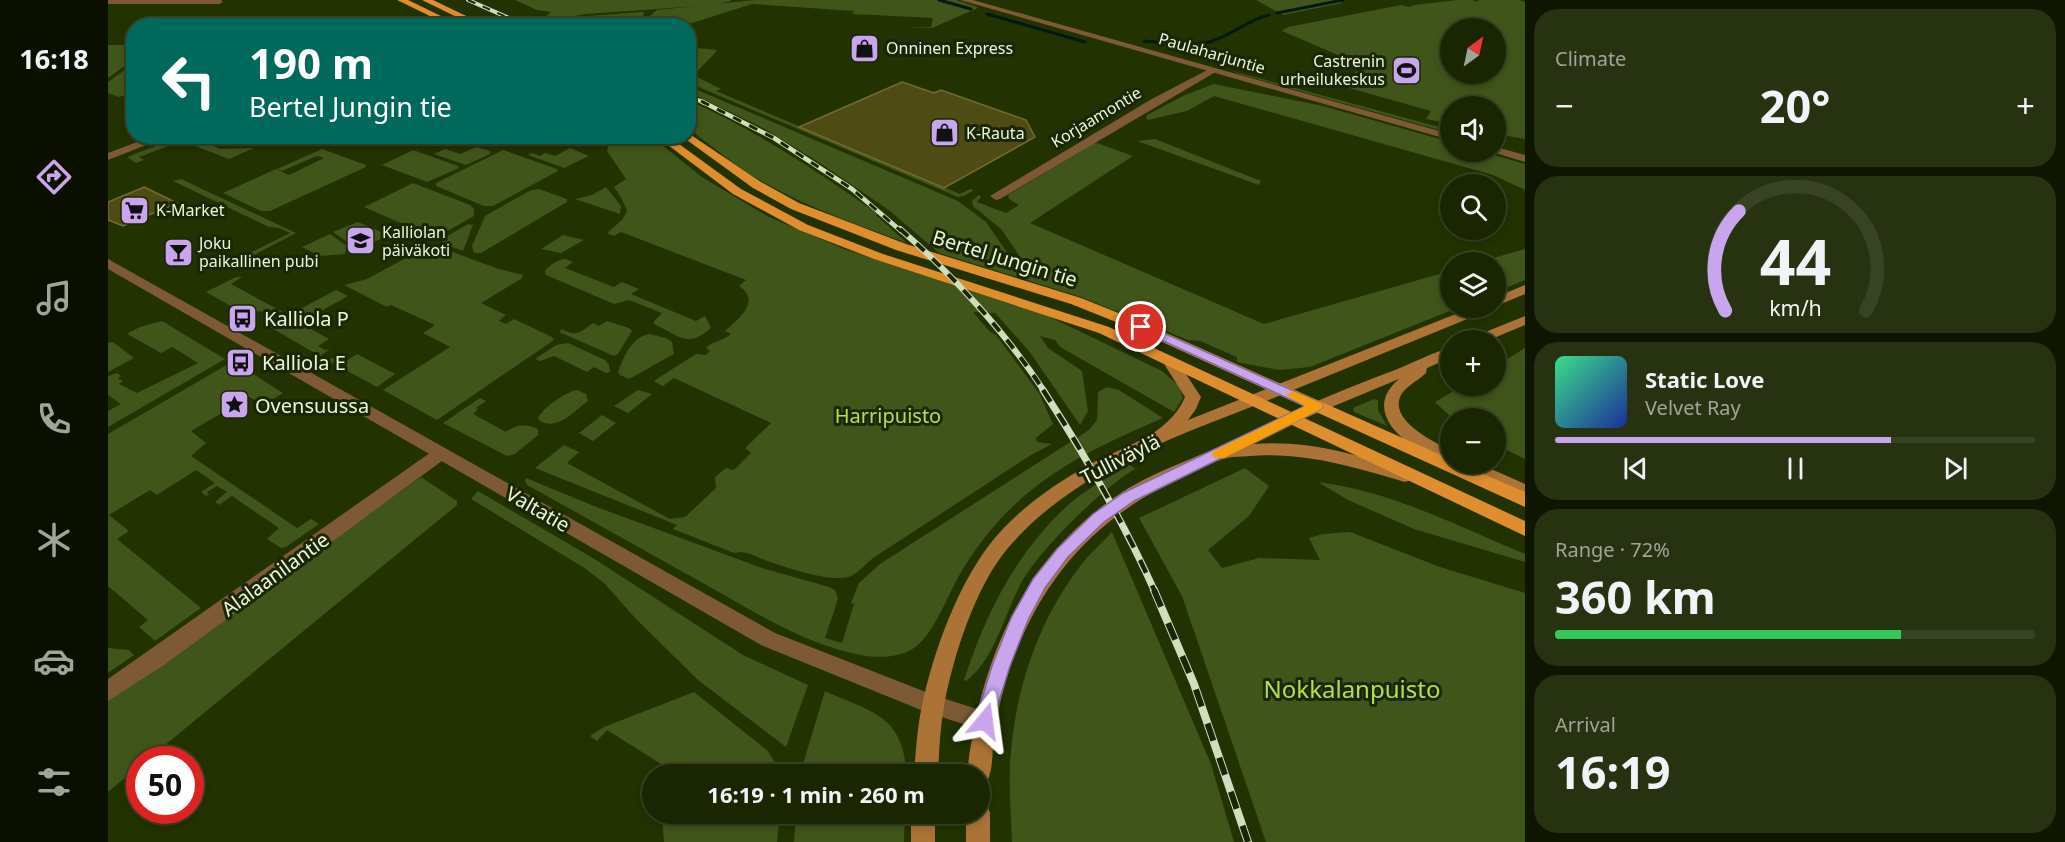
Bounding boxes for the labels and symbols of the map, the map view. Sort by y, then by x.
north arrow [1440,18,1506,84]
street label: Paulaharjuntie [1156,27,1268,79]
shop icon: Onninen Express [849,32,881,64]
place label: Onninen Express [886,37,1013,59]
place label: Castrenin urheilukeskus [1280,50,1385,90]
sports icon: Castrenin urheilukeskus [1390,54,1422,86]
street label: Korjaamontie [1047,81,1145,153]
shop icon: K-Rauta [929,117,961,149]
place label: K-Rauta [966,122,1025,144]
supermarket icon: K-Market [119,194,151,226]
place label: K-Market [156,199,225,221]
place label: Kalliolan päiväkoti [382,221,450,261]
street label: Bertel Jungin tie [929,223,1081,293]
school or university icon: Kalliolan päiväkoti [345,225,377,257]
place label: Joku paikallinen pubi [197,232,319,272]
bar icon: Joku paikallinen pubi [162,236,194,268]
pin [1115,301,1166,352]
bus stop icon: Kalliola P [227,302,259,334]
place label: Kalliola P [264,305,349,332]
bus stop icon: Kalliola E [225,346,257,378]
place label: Kalliola E [262,349,346,376]
place icon: Ovensuussa [218,389,250,421]
place label: Ovensuussa [255,392,369,419]
park label: Harripuisto [835,402,941,429]
street label: Tulliväylä [1076,427,1164,491]
street label: Valtatie [501,480,575,538]
street label: Alalaanilantie [216,526,334,622]
park label: Nokkalanpuisto [1264,672,1440,705]
position arrow [953,689,1017,753]
speed limit sign: 50 [126,746,204,824]

